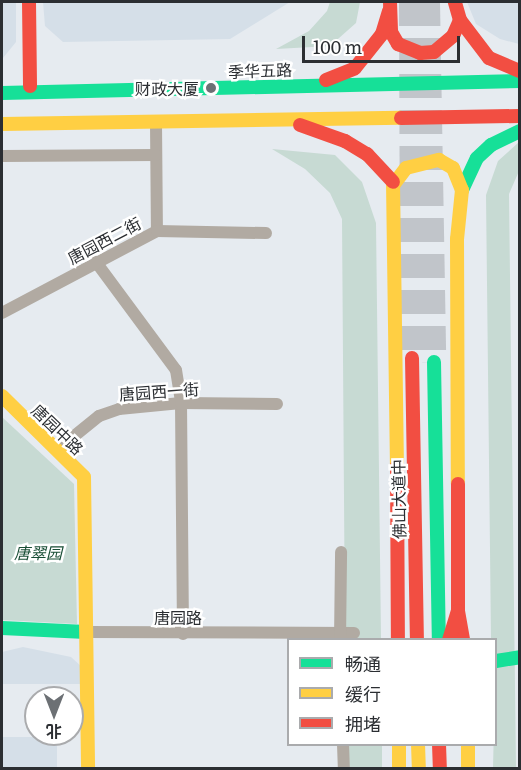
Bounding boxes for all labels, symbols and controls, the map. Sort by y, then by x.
scale bar [305,24,462,62]
text: 100 m [313,33,362,60]
street label: 季华五路 [228,59,292,81]
place label: 财政大厦 [135,78,199,98]
marker: 财政大厦 [204,81,218,95]
street label: 唐园西二街 [64,213,144,267]
street label: 唐园西一街 [118,379,200,403]
street label: 唐园中路 [28,400,88,458]
street label: 佛山大道中 [388,459,408,539]
park label: 唐翠园 [14,542,62,562]
street label: 唐园路 [154,607,202,627]
legend [287,638,497,746]
text: 畅通 [345,650,381,677]
text: 缓行 [345,680,381,707]
north arrow [24,686,84,746]
text: 拥堵 [345,710,381,737]
text: 北 [46,720,62,744]

